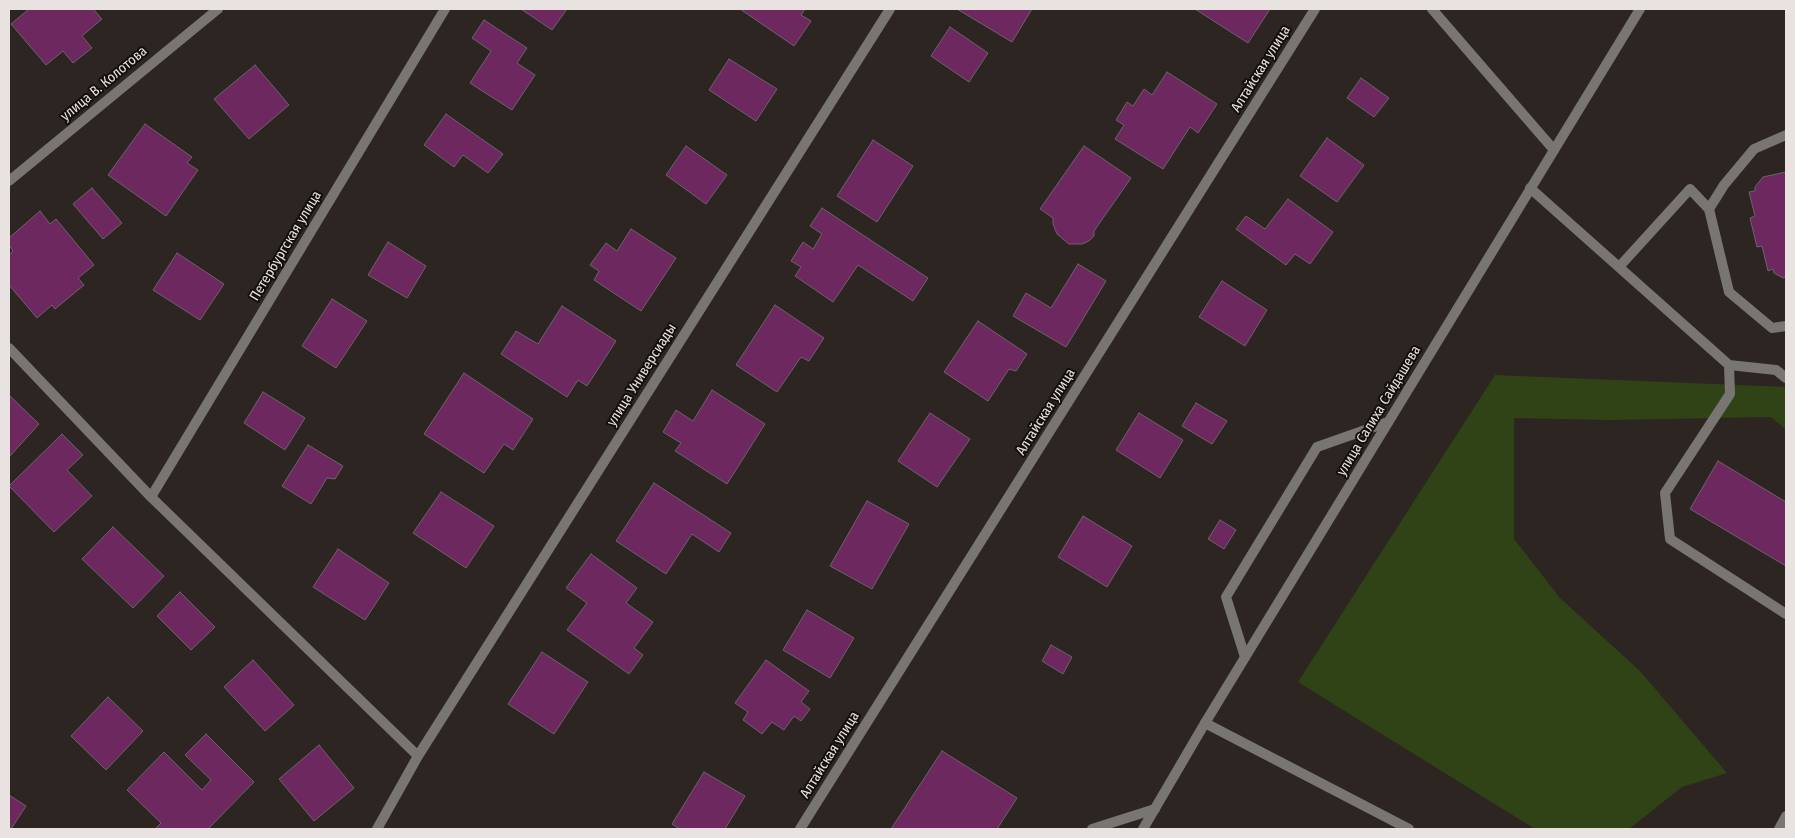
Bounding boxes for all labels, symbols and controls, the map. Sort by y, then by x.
street label: Алтайская улица [1228,23,1294,115]
street label: улица В. Колотова [57,43,151,125]
street label: Петербургская улица [247,188,325,304]
street label: улица Универсиады [604,321,680,429]
street label: улица Салиха Сайдашева [1333,343,1425,479]
street label: Алтайская улица [1013,366,1079,458]
street label: Алтайская улица [797,709,863,801]

